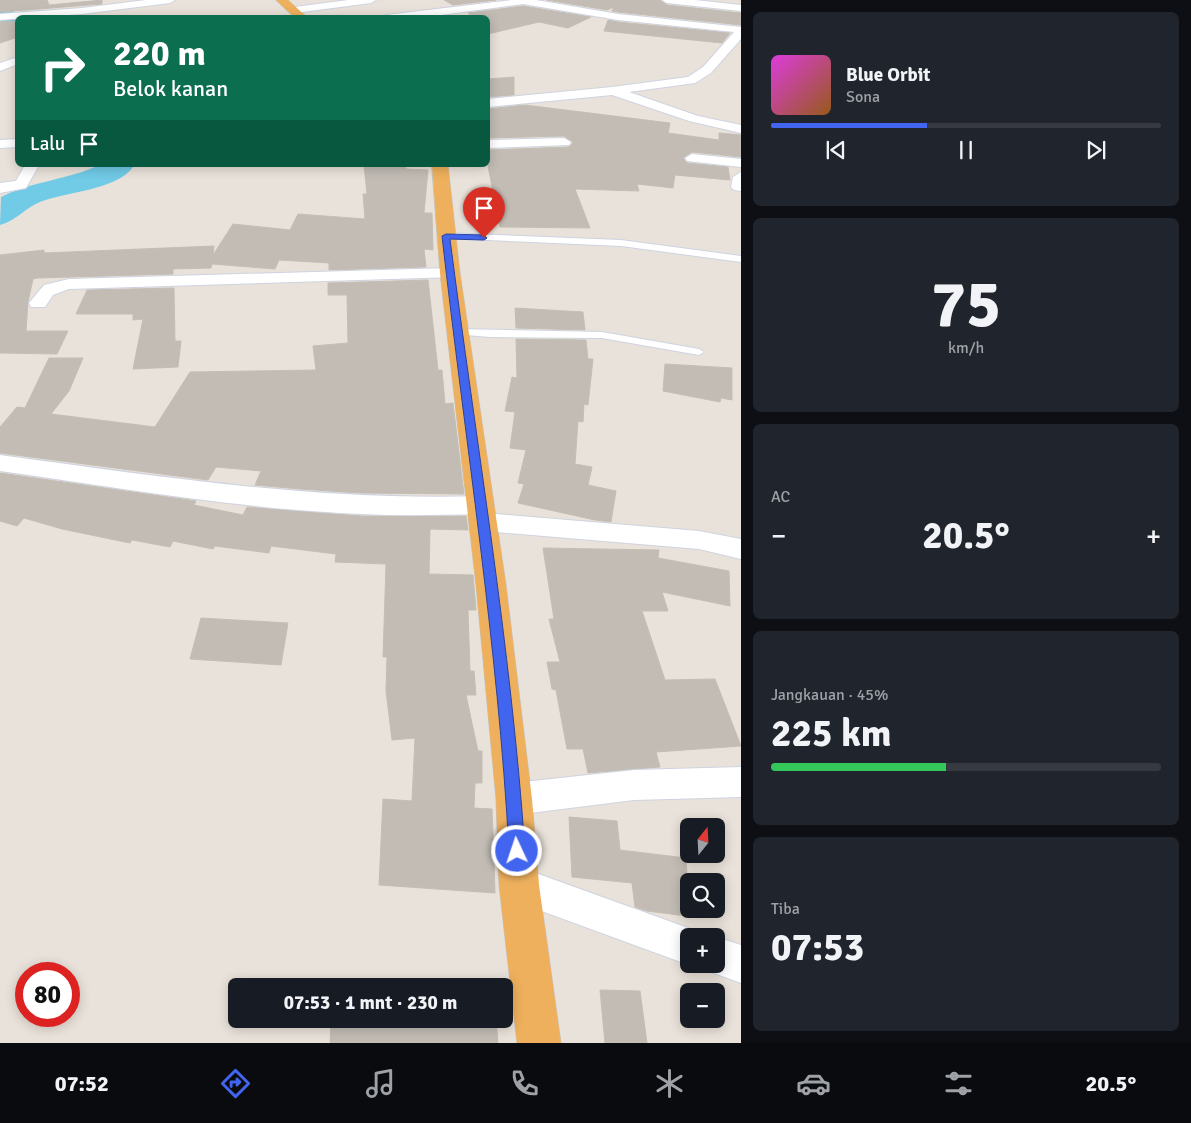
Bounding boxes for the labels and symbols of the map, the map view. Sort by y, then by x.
pin [463,187,505,238]
north arrow [680,818,725,862]
position arrow [490,824,542,876]
speed limit sign: 80 [15,962,80,1027]

